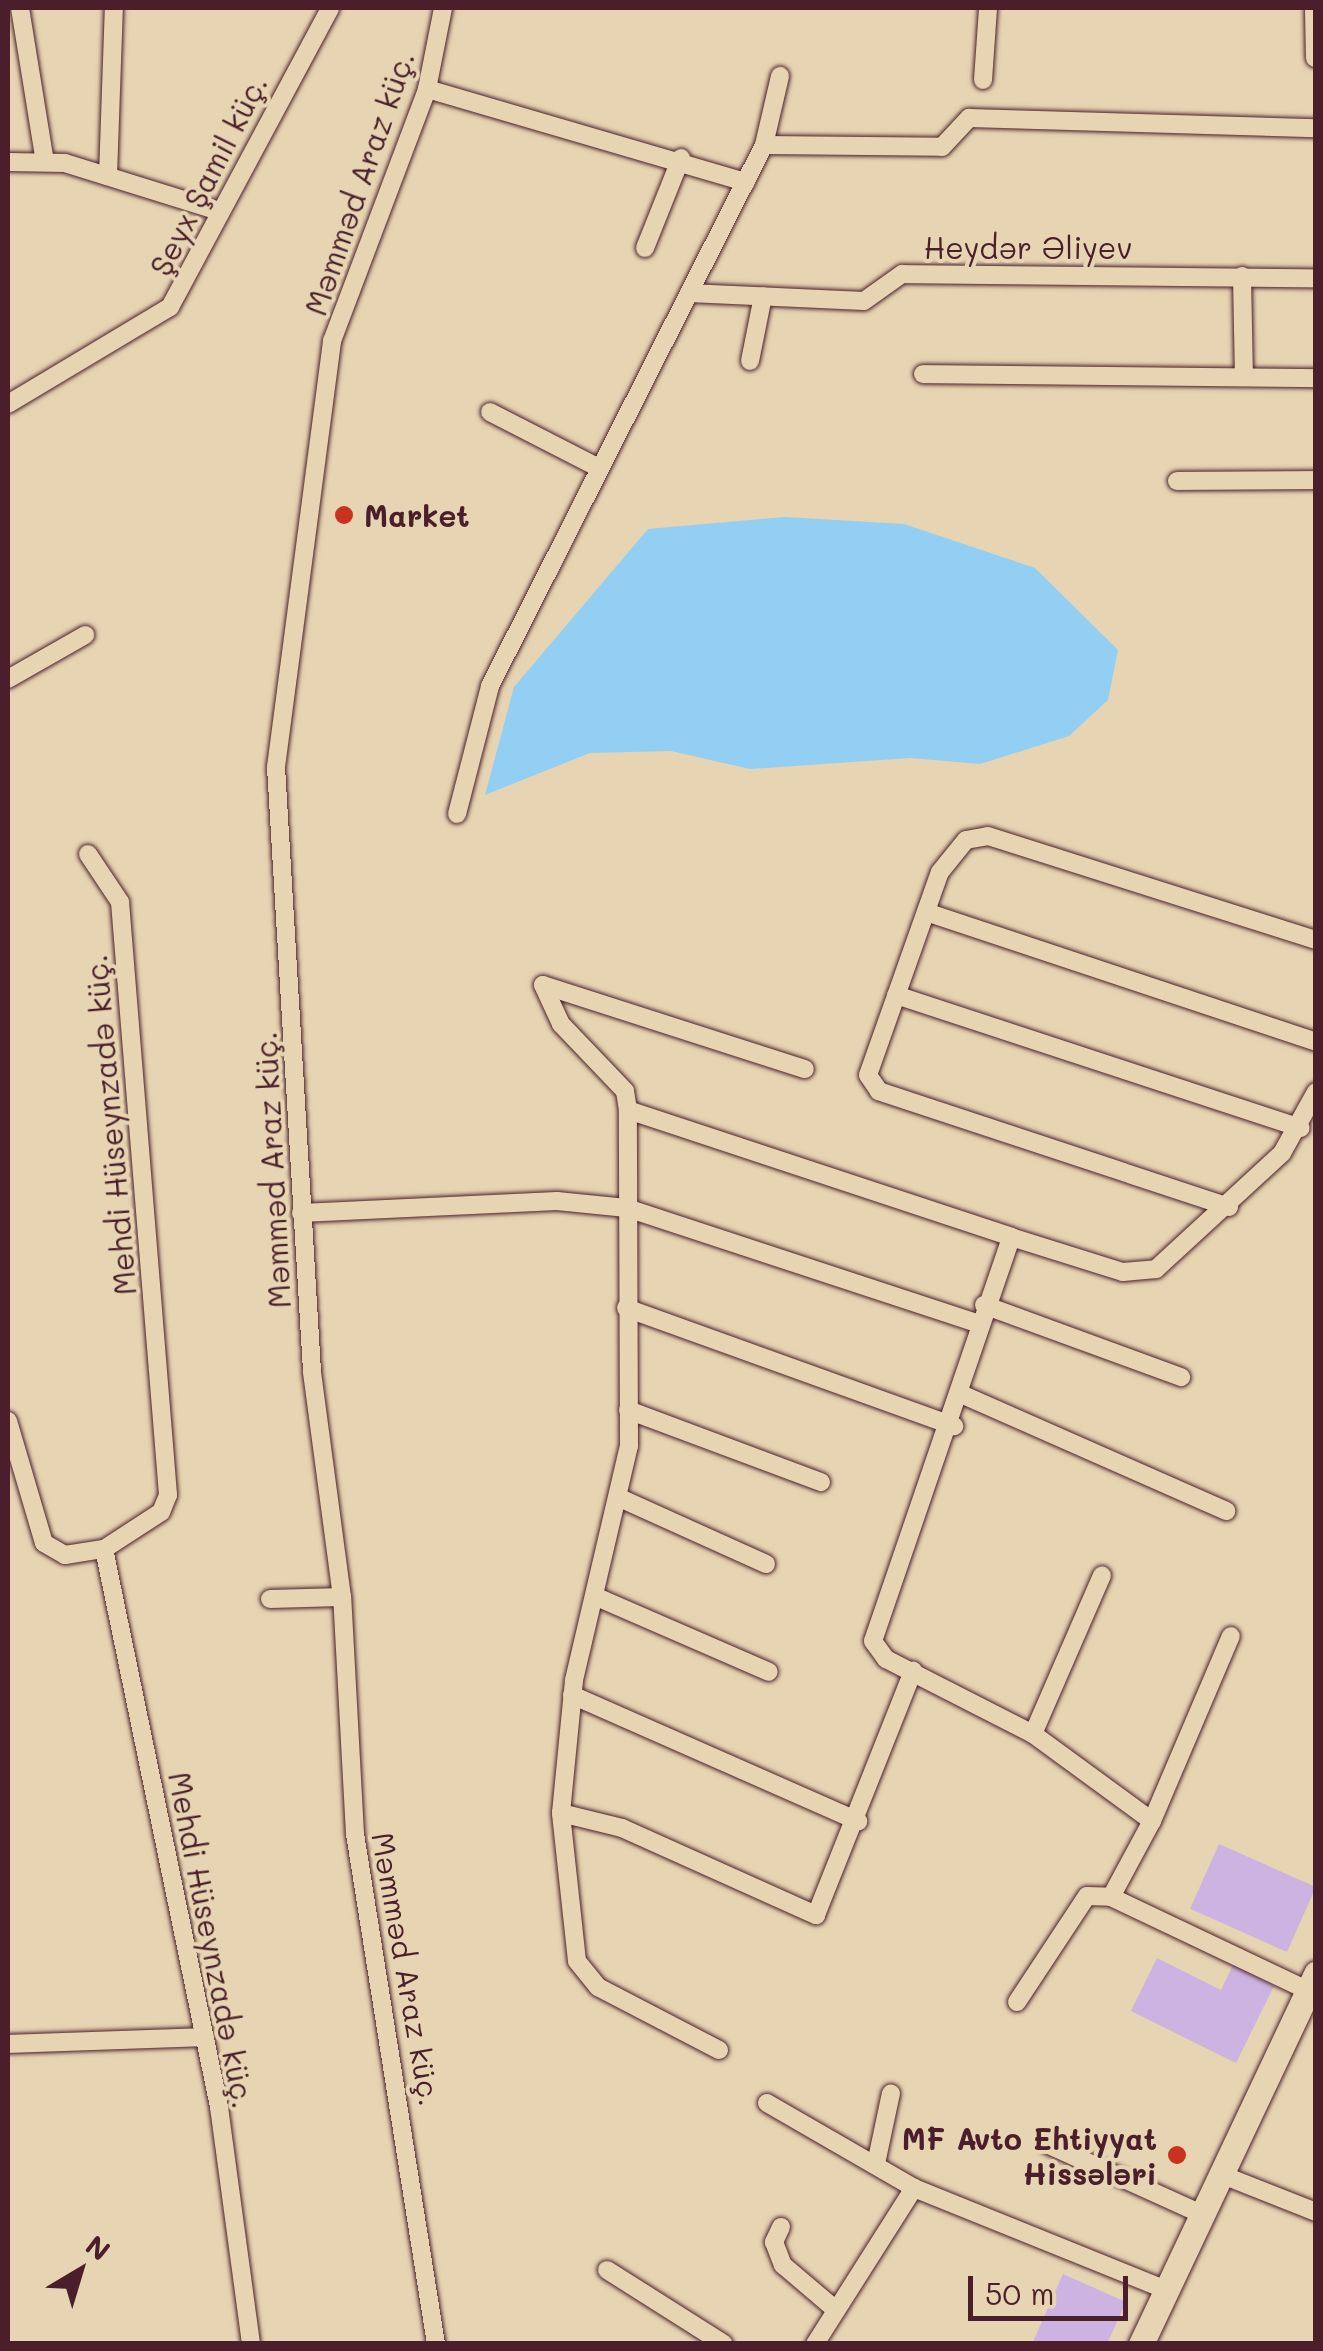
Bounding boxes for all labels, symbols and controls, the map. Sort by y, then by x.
street label: Məmməd Araz küç. [297,46,421,320]
street label: Şeyx Şamil küç. [142,69,274,281]
street label: Heydər Əliyev [924,229,1132,265]
place label: Market [364,497,470,533]
marker: Market [333,504,355,526]
street label: Mehdi Hüseynzadə küç. [77,953,143,1297]
street label: Məmməd Araz küç. [247,1031,297,1309]
street label: Mehdi Hüseynzadə küç. [162,1769,262,2111]
street label: Məmməd Araz küç. [365,1829,449,2109]
place label: MF Avto Ehtiyyat Hissələri [902,2120,1157,2190]
marker: MF Avto Ehtiyyat Hissələri [1166,2144,1188,2166]
north arrow [30,2221,130,2321]
text: N [79,2227,118,2268]
scale bar [973,2256,1133,2318]
text: 50 m [985,2273,1055,2313]

